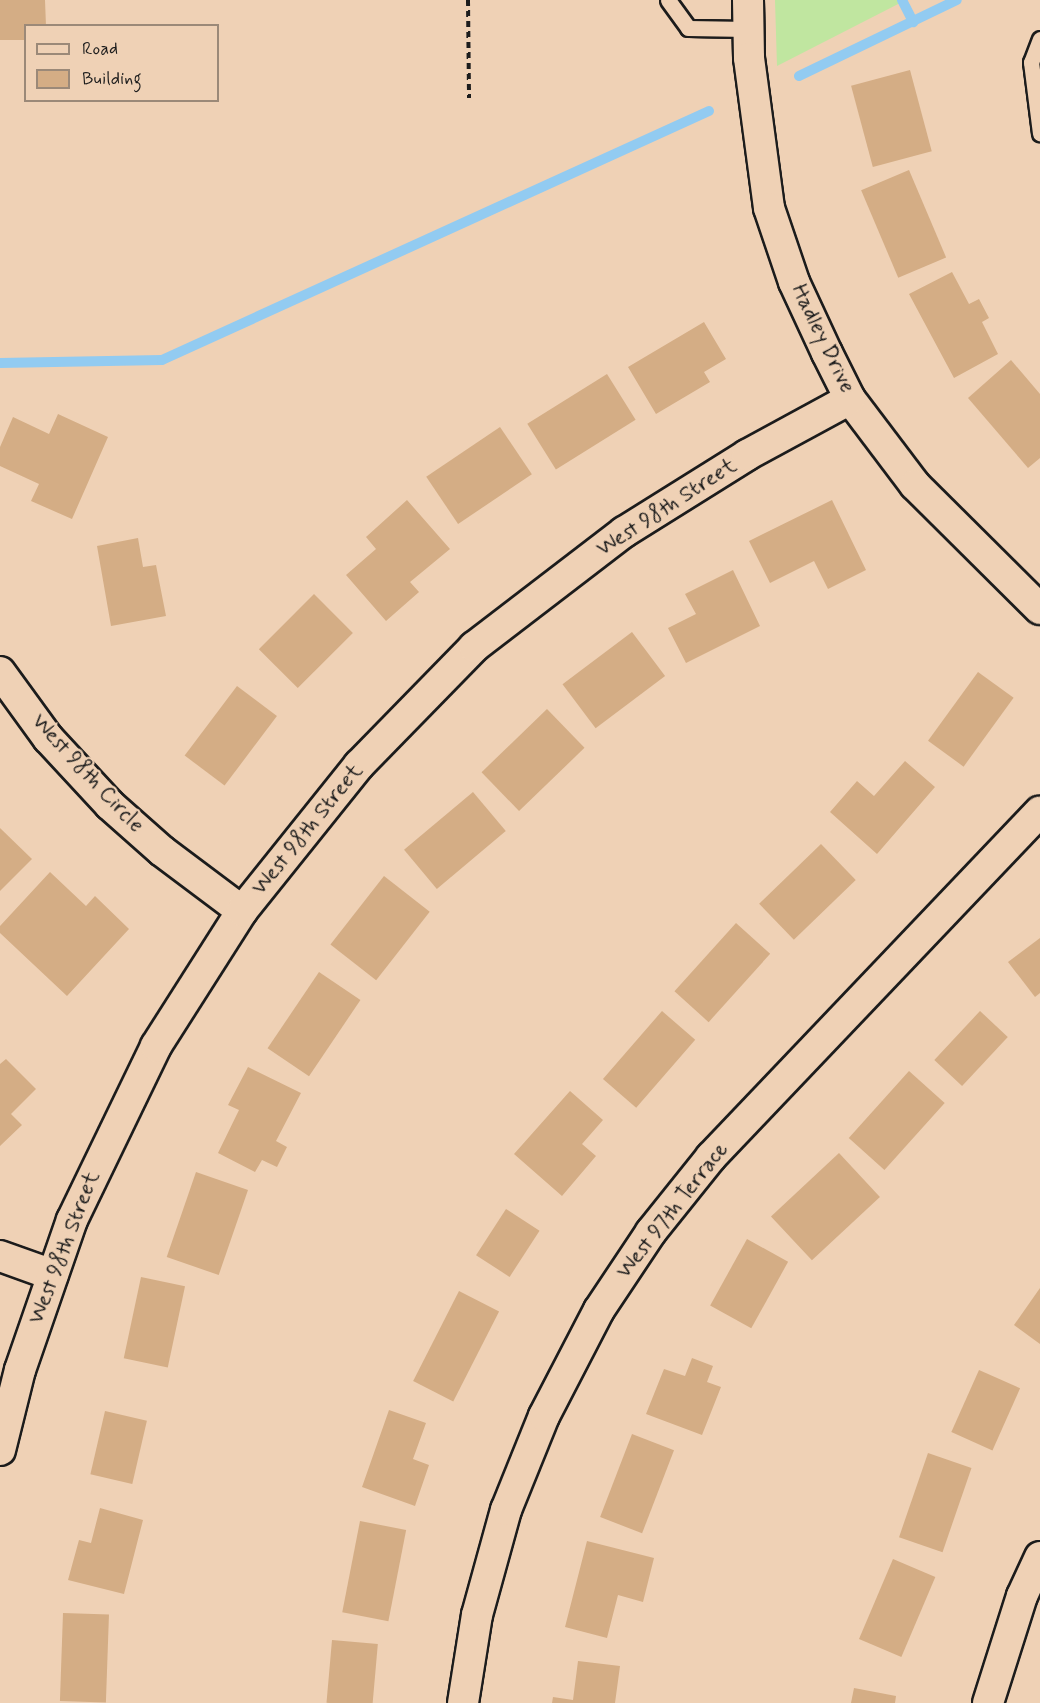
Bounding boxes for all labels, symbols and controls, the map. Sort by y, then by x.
legend [24,24,219,102]
text: Road [82,37,118,61]
text: Building [82,67,142,91]
street label: Hadley Drive [785,281,859,397]
street label: West 98th Street [592,453,742,563]
street label: West 98th Circle [25,709,149,839]
street label: West 98th Street [247,759,369,901]
street label: West 97th Terrace [612,1138,734,1284]
street label: West 98th Street [24,1168,106,1328]

